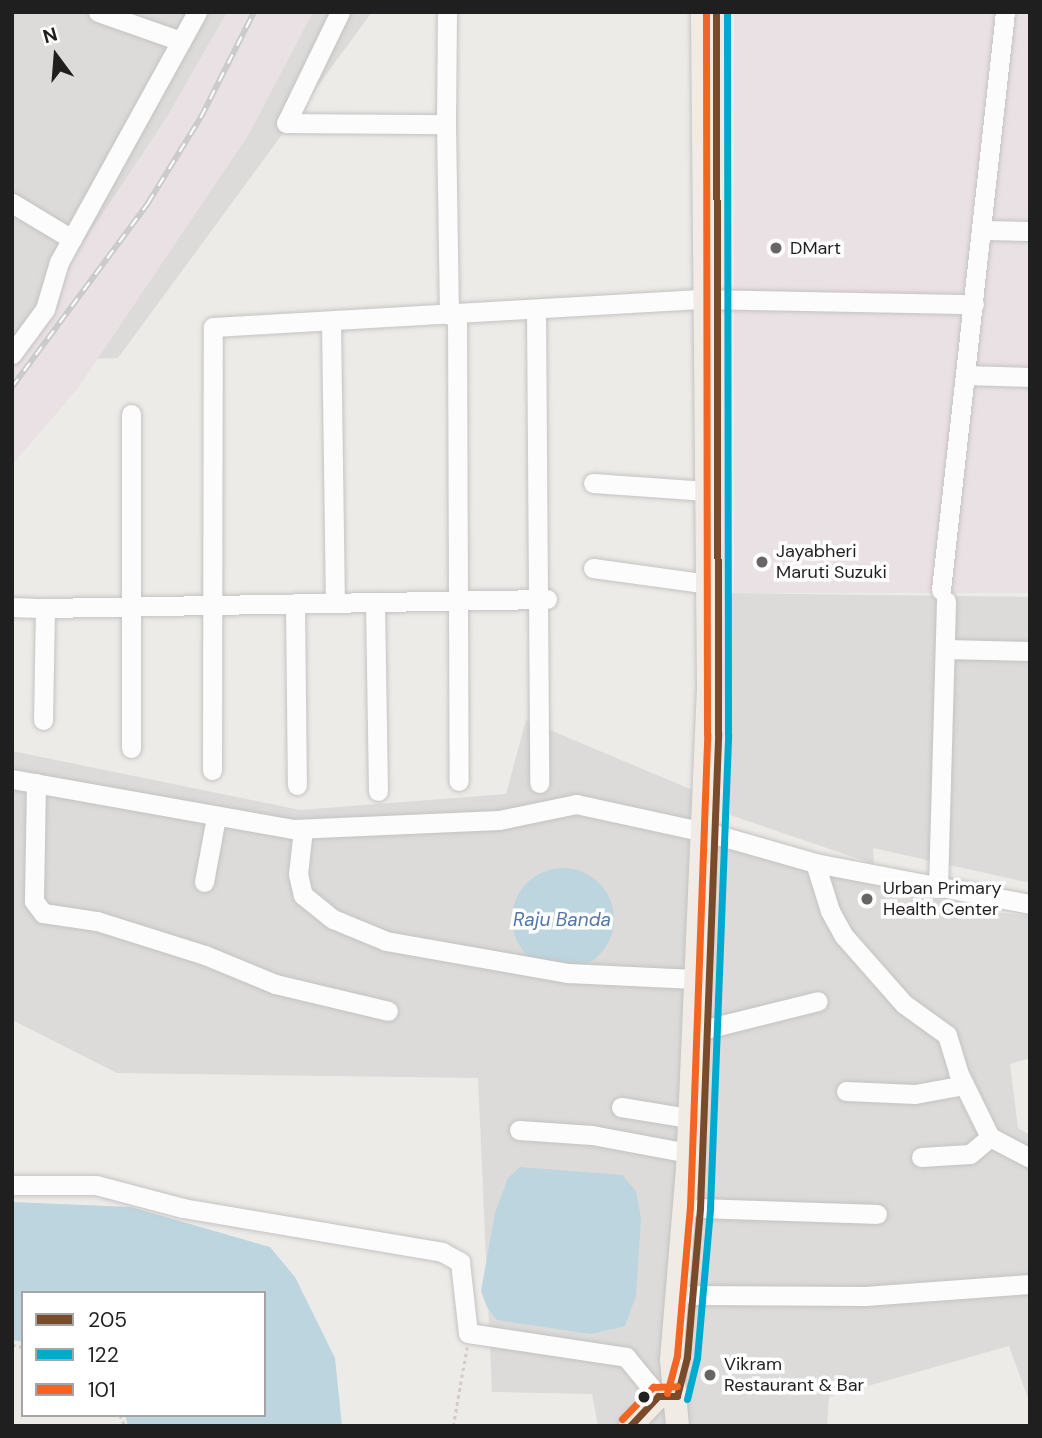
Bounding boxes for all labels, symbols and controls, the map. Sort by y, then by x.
north arrow [21,21,91,91]
text: N [40,21,60,49]
place label: DMart [790,237,841,259]
marker: DMart [768,240,784,256]
place label: Jayabheri Maruti Suzuki [776,541,887,584]
marker: Jayabheri Maruti Suzuki [754,554,770,570]
place label: Urban Primary Health Center [883,878,1002,920]
marker: Urban Primary Health Center [857,889,877,909]
water label: Raju Banda [513,909,611,931]
legend [21,1291,266,1417]
text: 205 [88,1306,127,1334]
text: 122 [88,1341,119,1369]
place label: Vikram Restaurant & Bar [724,1354,864,1396]
marker: Vikram Restaurant & Bar [702,1367,718,1383]
text: 101 [88,1376,115,1404]
unlabelled marker [637,1390,651,1404]

